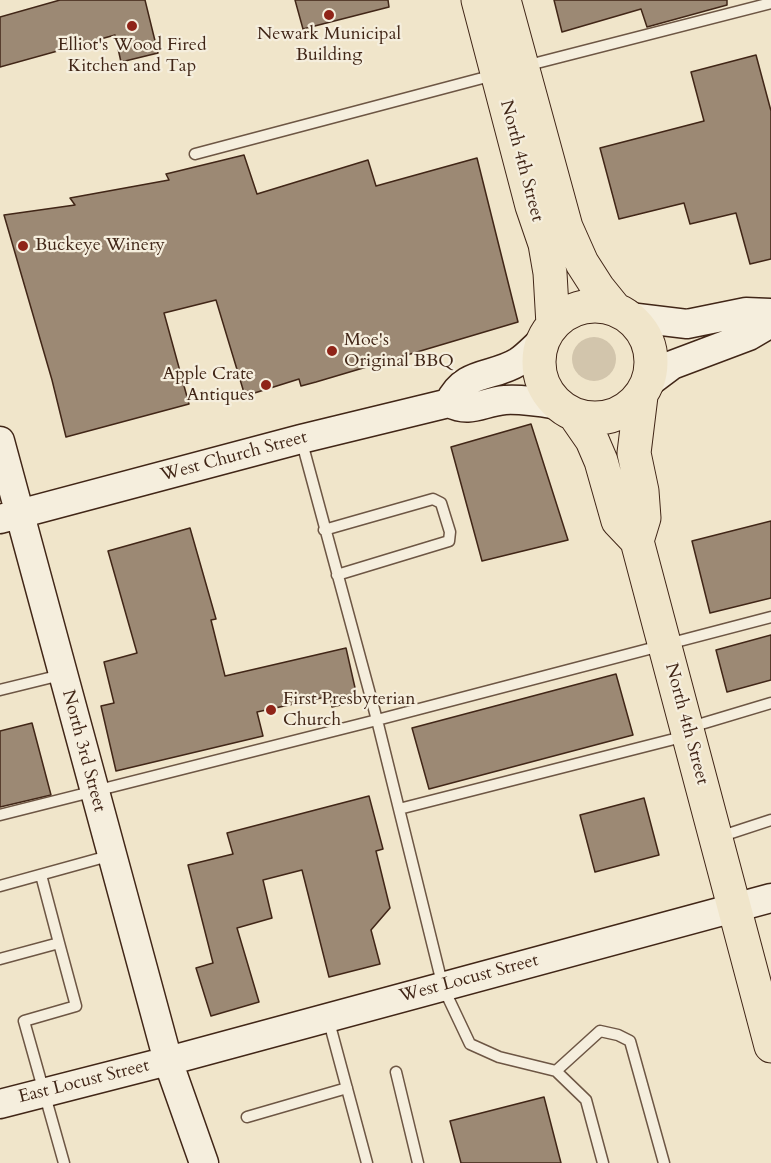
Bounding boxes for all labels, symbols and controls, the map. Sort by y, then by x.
marker: Newark Municipal Building [322,8,336,22]
marker: Elliot's Wood Fired Kitchen and Tap [125,19,139,33]
place label: Newark Municipal Building [257,24,401,66]
place label: Elliot's Wood Fired Kitchen and Tap [57,35,207,78]
street label: North 4th Street [494,98,548,224]
place label: Buckeye Winery [35,235,165,257]
marker: Buckeye Winery [16,239,30,253]
place label: Moe's Original BBQ [344,330,454,372]
marker: Moe's Original BBQ [325,344,339,358]
place label: Apple Crate Antiques [162,364,254,406]
marker: Apple Crate Antiques [259,378,273,392]
street label: West Church Street [158,427,310,487]
street label: North 4th Street [659,661,713,787]
street label: North 3rd Street [56,688,110,814]
place label: First Presbyterian Church [283,689,415,732]
marker: First Presbyterian Church [264,703,278,717]
street label: West Locust Street [397,950,541,1008]
street label: East Locust Street [16,1055,152,1109]

